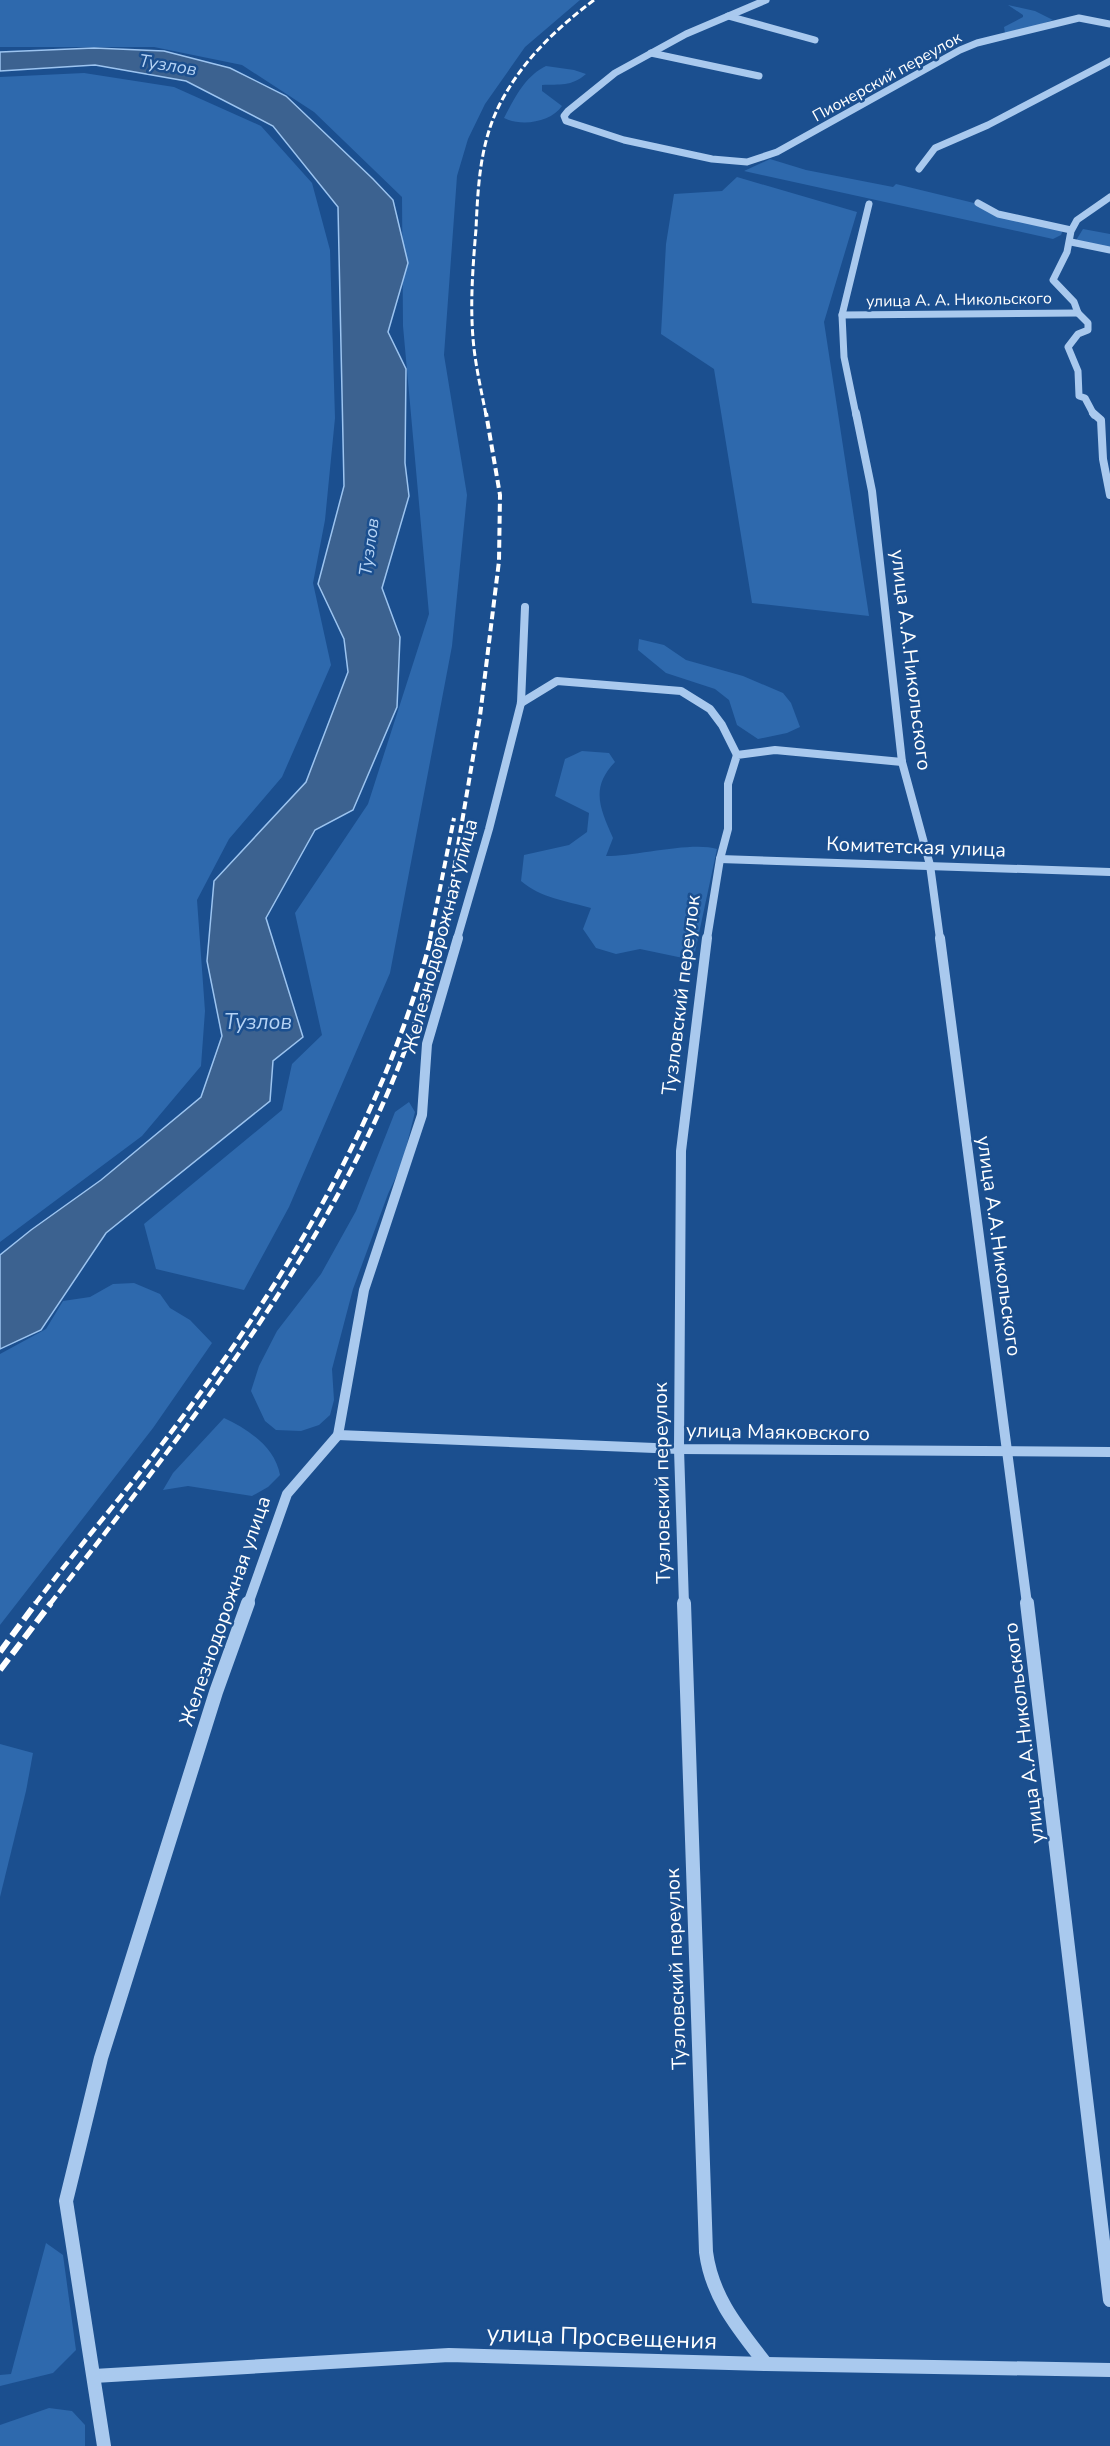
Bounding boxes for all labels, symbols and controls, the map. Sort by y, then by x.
street label: Пионерский переулок [808,27,966,127]
water label: Тузлов [137,49,199,81]
street label: улица А. А. Никольского [866,287,1052,313]
water label: Тузлов [353,516,385,578]
street label: улица А.А.Никольского [884,548,938,772]
street label: Железнодорожная улица [396,816,484,1056]
street label: Комитетская улица [826,830,1006,864]
street label: Тузловский переулок [655,893,707,1097]
water label: Тузлов [224,1008,292,1036]
street label: улица А.А.Никольского [970,1134,1028,1358]
street label: Тузловский переулок [647,1382,677,1584]
street label: улица Маяковского [686,1417,870,1447]
street label: Железнодорожная улица [173,1492,277,1730]
street label: улица А.А.Никольского [997,1621,1051,1845]
street label: Тузловский переулок [659,1867,693,2070]
street label: улица Просвещения [486,2317,718,2357]

